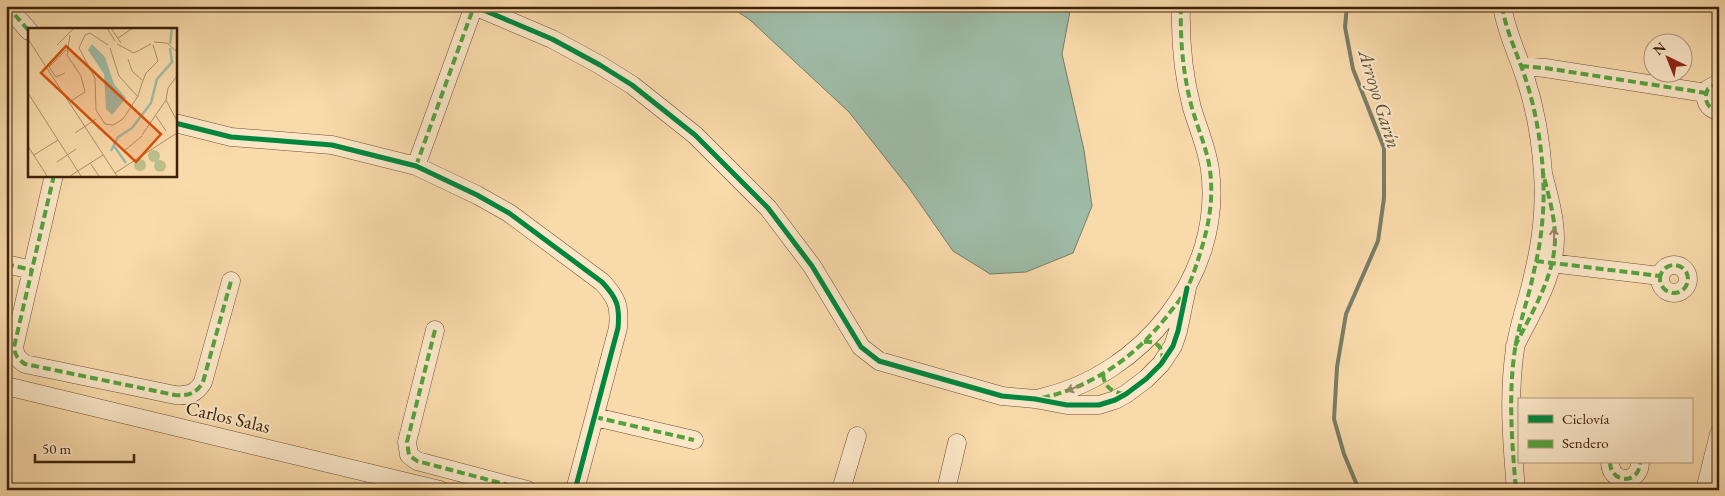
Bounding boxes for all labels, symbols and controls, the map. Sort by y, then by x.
inset map [28,28,176,176]
north arrow [1642,32,1692,82]
text: N [1649,38,1670,59]
water label: Arroyo Garín [1352,44,1407,152]
one-way arrow [1549,228,1559,244]
one-way arrow [1067,384,1082,394]
street label: Carlos Salas [183,395,273,439]
legend [1518,398,1692,464]
text: Ciclovía [1562,409,1609,428]
scale bar [35,431,134,463]
text: Sendero [1562,433,1609,452]
text: 50 m [42,439,71,458]

